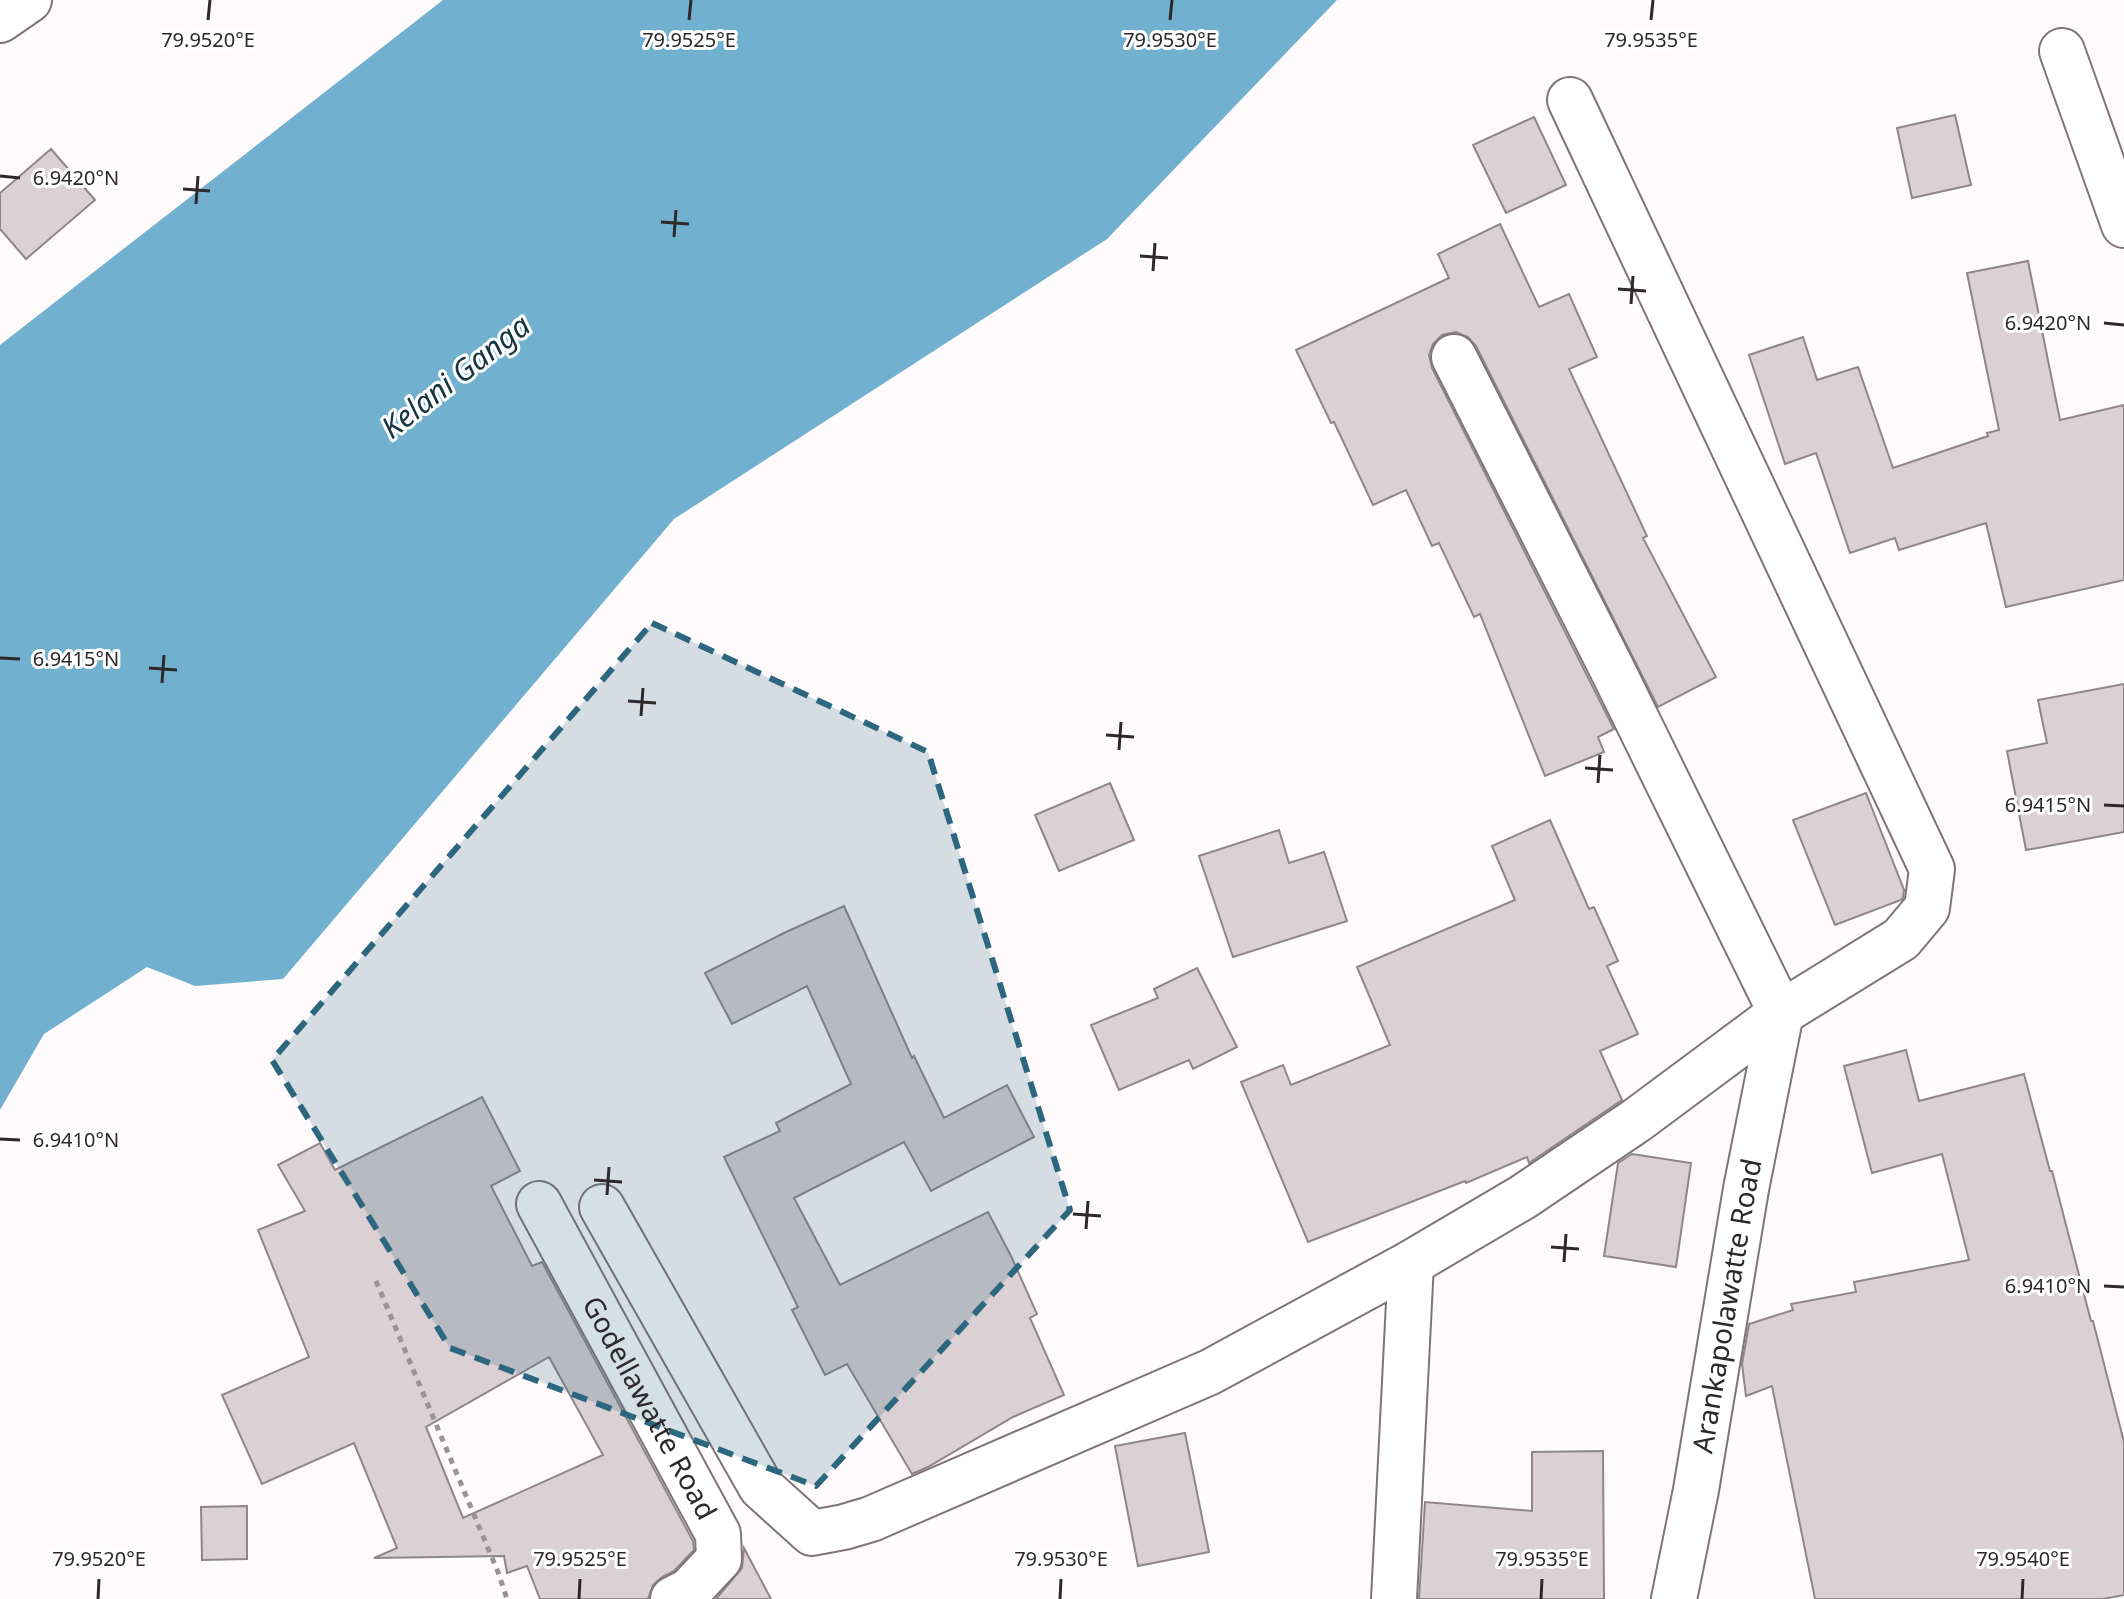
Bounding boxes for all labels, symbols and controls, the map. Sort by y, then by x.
text: 79.9520°E [161,26,255,53]
text: 79.9525°E [642,26,736,53]
text: 79.9530°E [1123,26,1217,53]
text: 79.9535°E [1604,26,1698,53]
text: 6.9420°N [33,164,119,191]
water label: Kelani Ganga [372,305,538,447]
text: 6.9420°N [2005,309,2091,336]
text: 6.9415°N [33,645,119,672]
text: 6.9415°N [2005,791,2091,818]
text: 6.9410°N [33,1126,119,1153]
street label: Arankapolawatte Road [1682,1155,1770,1456]
text: 6.9410°N [2005,1272,2091,1299]
street label: Godellawatte Road [574,1289,727,1526]
text: 79.9520°E [52,1545,146,1572]
text: 79.9525°E [533,1545,627,1572]
text: 79.9530°E [1014,1545,1108,1572]
text: 79.9535°E [1495,1545,1589,1572]
text: 79.9540°E [1976,1545,2070,1572]

